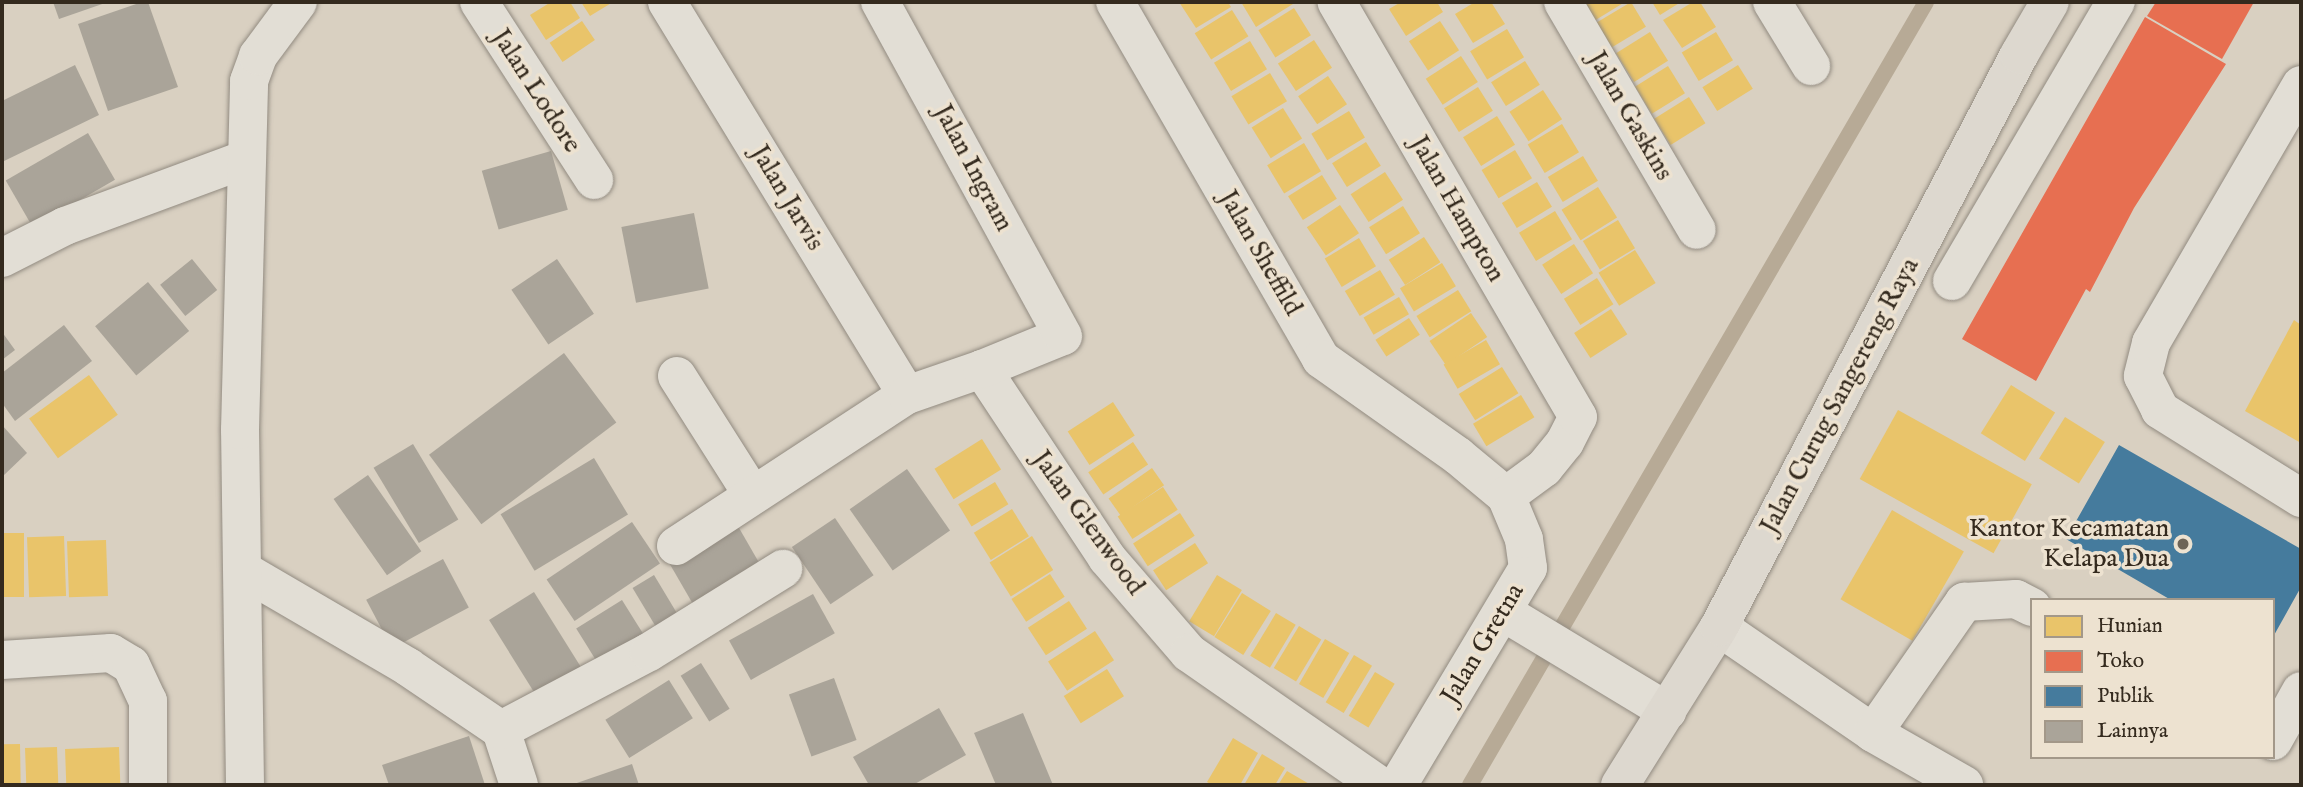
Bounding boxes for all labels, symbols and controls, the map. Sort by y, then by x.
street label: Jalan Lodore [484,23,588,159]
street label: Jalan Gaskins [1581,46,1679,186]
street label: Jalan Ingram [927,99,1019,237]
street label: Jalan Hampton [1403,130,1511,288]
street label: Jalan Jarvis [743,140,831,256]
street label: Jalan Sheffild [1212,185,1308,321]
street label: Jalan Curug Sangereng Raya [1754,253,1926,539]
street label: Jalan Glenwood [1025,445,1151,601]
place label: Kantor Kecamatan Kelapa Dua [1969,513,2169,574]
marker: Kantor Kecamatan Kelapa Dua [2175,536,2191,552]
street label: Jalan Gretna [1435,578,1531,710]
legend [2030,598,2275,759]
text: Hunian [2097,613,2163,640]
text: Toko [2097,648,2144,675]
text: Publik [2097,683,2154,710]
text: Lainnya [2097,718,2168,745]

